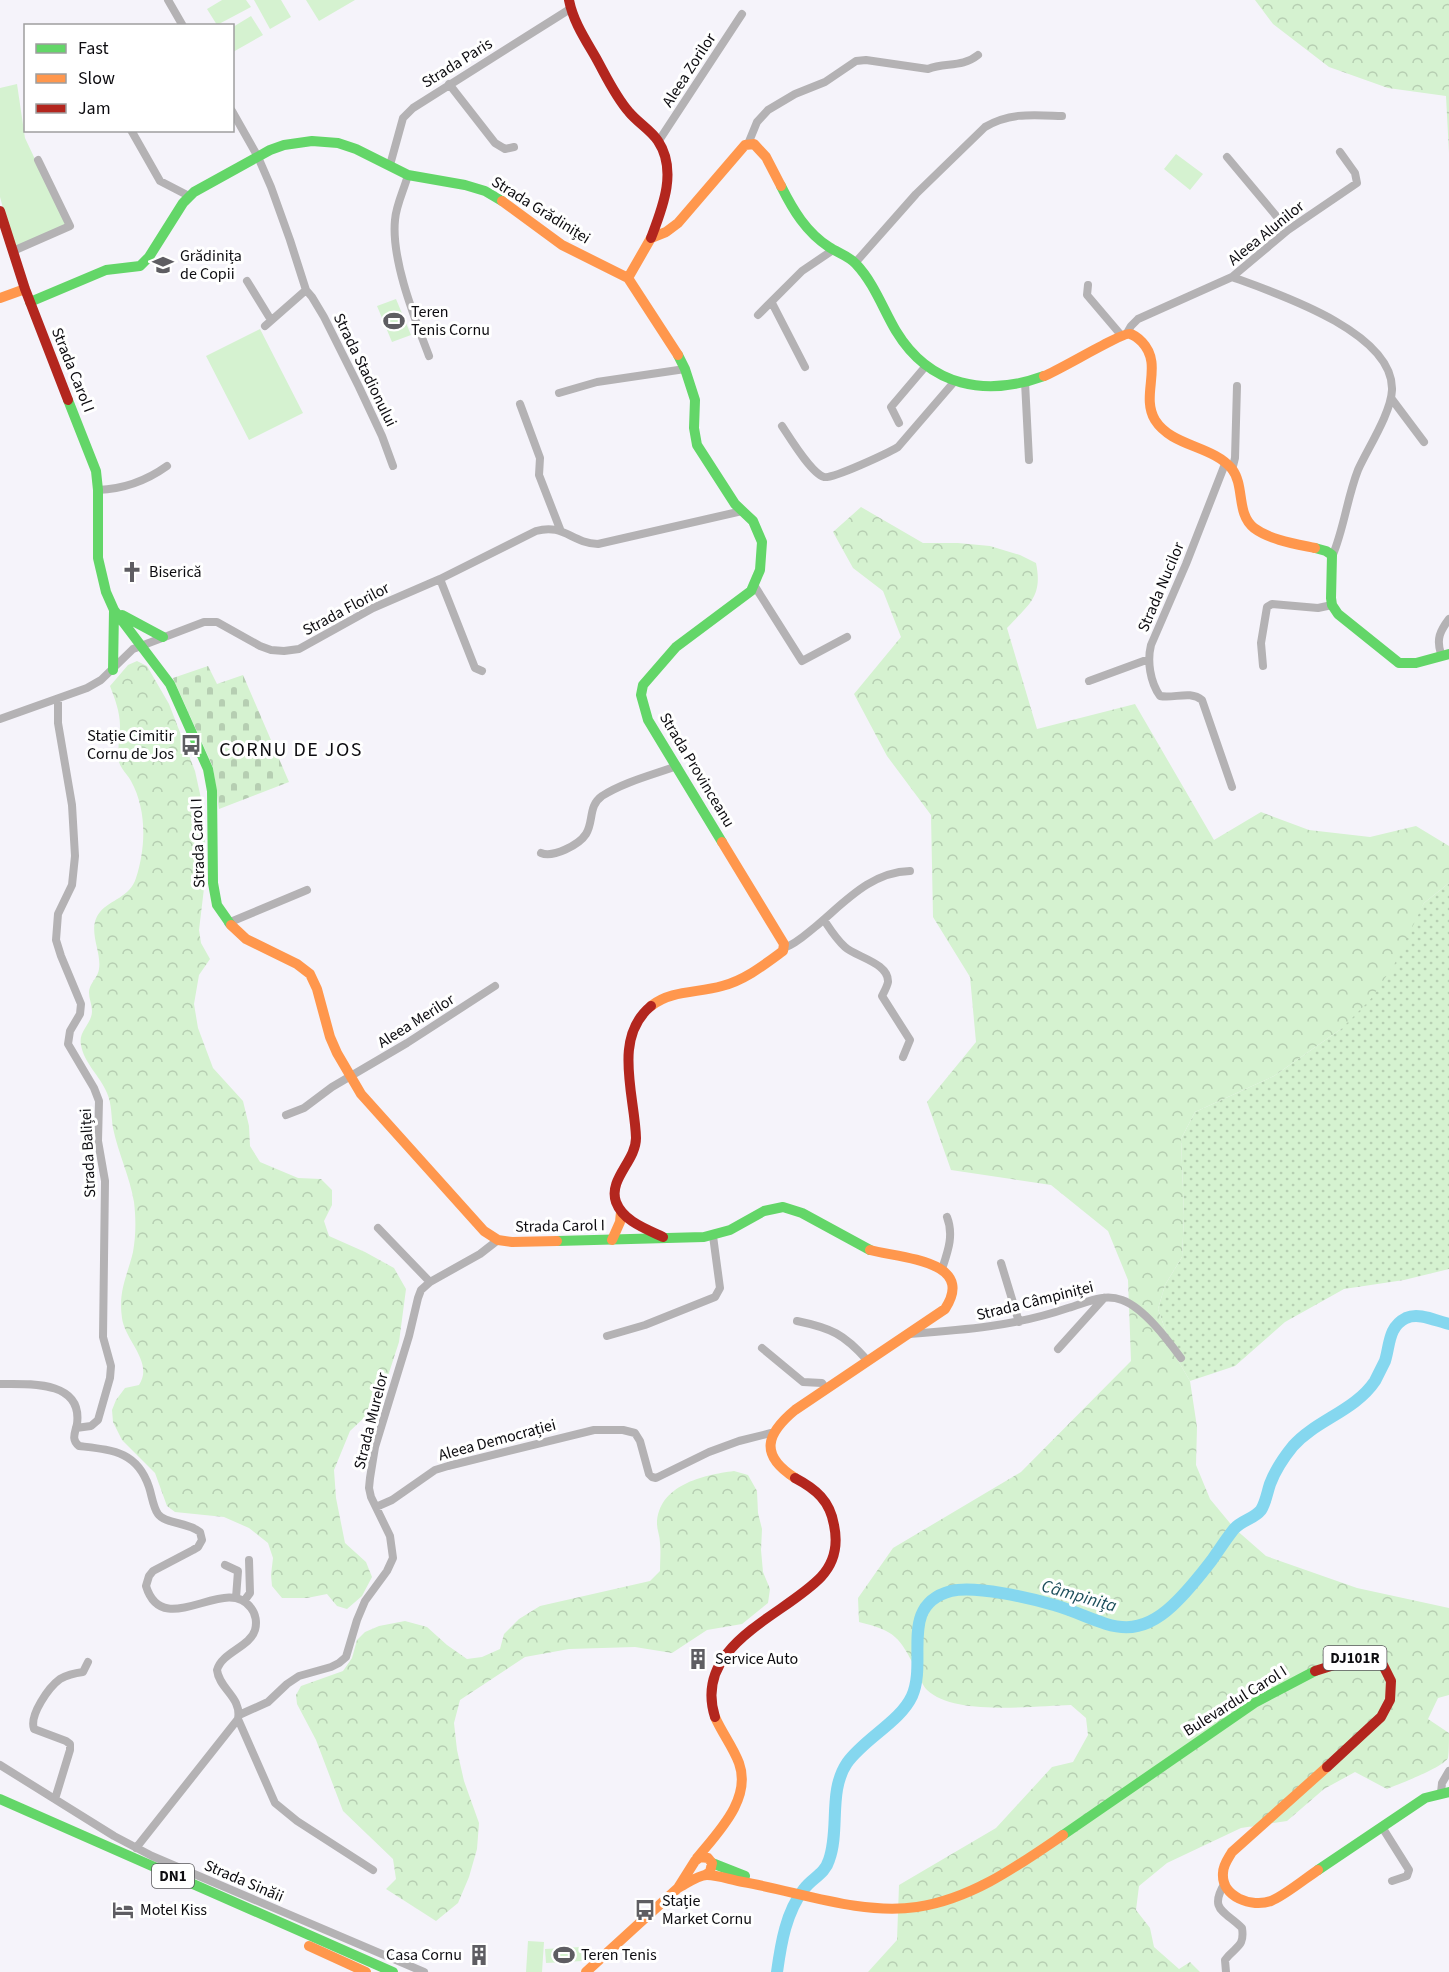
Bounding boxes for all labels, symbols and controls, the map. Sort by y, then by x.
legend [24,24,234,132]
street label: Aleea Zorilor [657,28,721,111]
street label: Strada Paris [417,32,497,93]
text: Fast [78,36,109,61]
text: Slow [78,66,115,91]
text: Jam [78,96,111,121]
street label: Strada Grădiniței [487,171,595,249]
street label: Aleea Alunilor [1223,195,1309,271]
place label: Grădinița de Copii [180,245,242,285]
school or university icon: Grădinița de Copii [151,253,175,277]
place label: Teren Tenis Cornu [411,301,490,341]
street label: Strada Stadionului [328,309,402,431]
sports icon: Teren Tenis Cornu [382,309,406,333]
street label: Strada Carol I [46,324,100,416]
street label: Strada Nucilor [1132,538,1190,635]
church icon: Biserică [120,560,144,584]
place label: Biserică [149,561,202,583]
street label: Strada Florilor [299,577,394,641]
street label: Strada Provinceanu [654,708,740,832]
place label: Stație Cimitir Cornu de Jos [87,725,174,765]
bus stop icon: Stație Cimitir Cornu de Jos [179,733,203,757]
district label: CORNU DE JOS [219,736,363,764]
street label: Strada Carol I [185,798,211,888]
street label: Aleea Merilor [373,988,459,1053]
street label: Strada Baliței [75,1108,101,1198]
street label: Strada Carol I [515,1214,605,1238]
street label: Strada Câmpiniței [974,1276,1096,1326]
street label: Strada Murelor [348,1370,394,1472]
street label: Aleea Democrației [436,1414,558,1466]
water label: Câmpinița [1039,1573,1120,1619]
road number: DJ101R [1324,1646,1386,1670]
building icon: Service Auto [686,1647,710,1671]
place label: Service Auto [715,1648,798,1670]
street label: Bulevardul Carol I [1179,1660,1291,1742]
street label: Strada Sinăii [201,1854,287,1908]
road number: DN1 [152,1864,194,1888]
place label: Stație Market Cornu [662,1890,752,1930]
hotel icon: Motel Kiss [111,1898,135,1922]
bus stop icon: Stație Market Cornu [633,1898,657,1922]
place label: Motel Kiss [140,1899,207,1921]
building icon: Casa Cornu [467,1943,491,1967]
sports icon: Teren Tenis [552,1943,576,1967]
place label: Casa Cornu [386,1944,462,1966]
place label: Teren Tenis [581,1944,657,1966]

